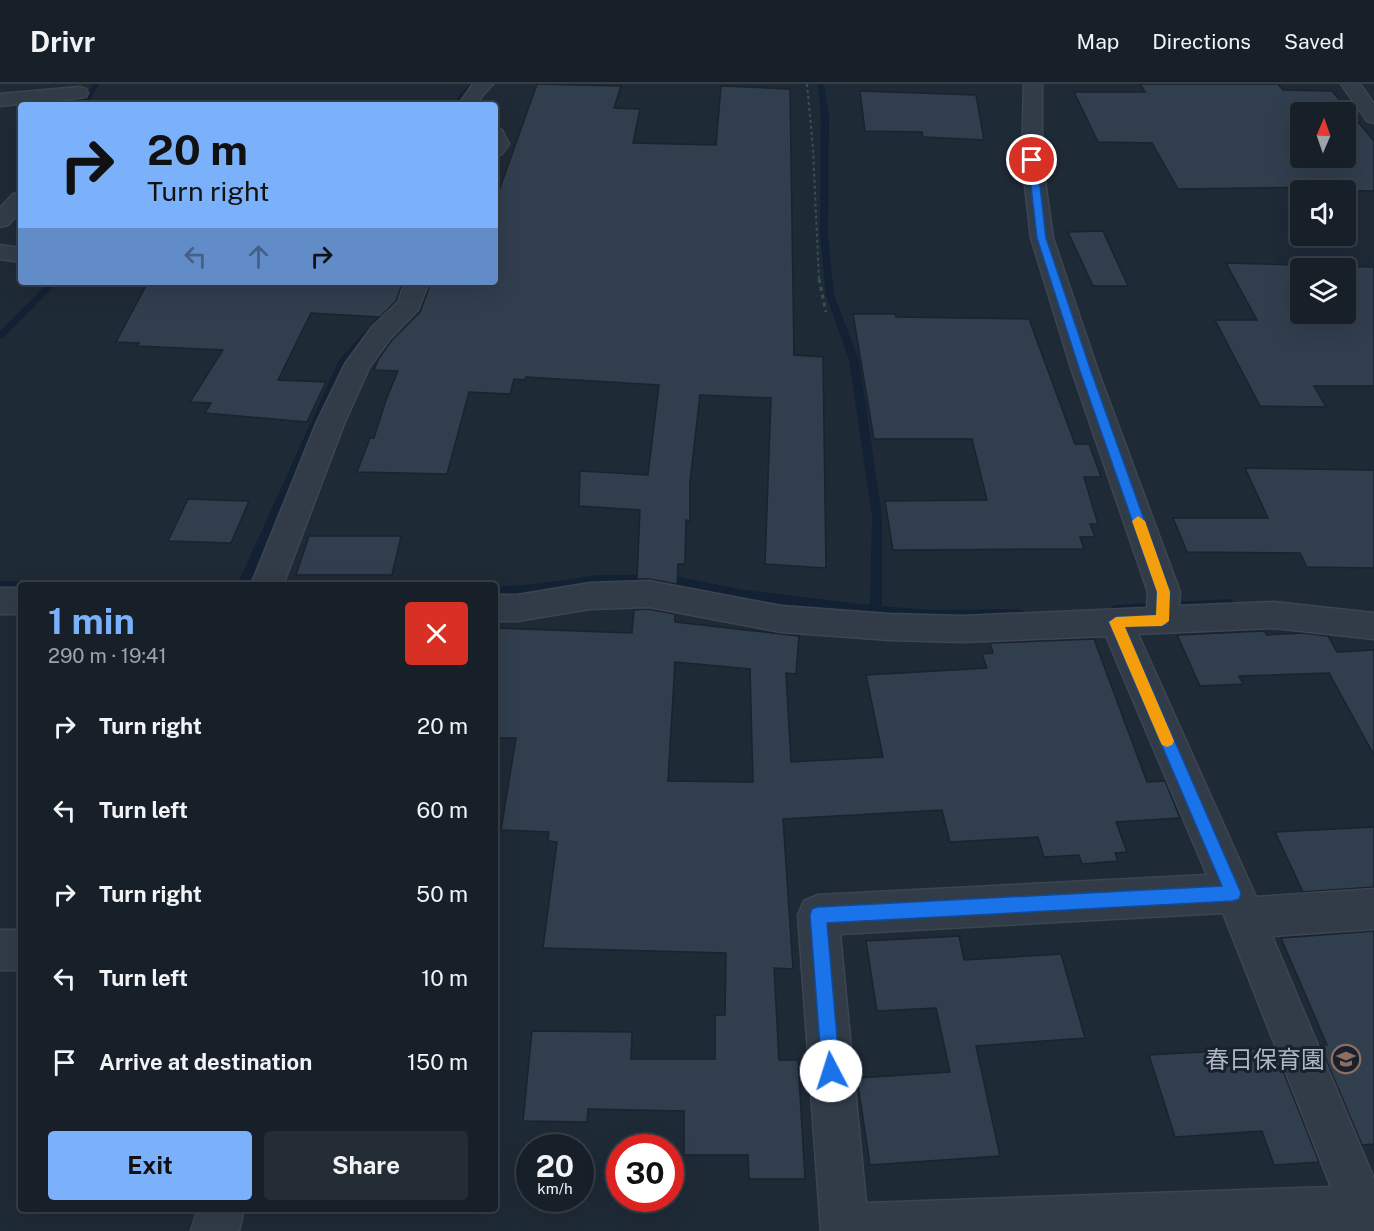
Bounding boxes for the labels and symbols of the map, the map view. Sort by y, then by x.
north arrow [1290,102,1356,168]
pin [1006,134,1057,185]
position arrow [799,1039,863,1103]
school or university icon: 春日保育園 [1330,1043,1362,1075]
place label: 春日保育園 [1205,1045,1325,1073]
speed limit sign: 30 [606,1134,684,1212]

